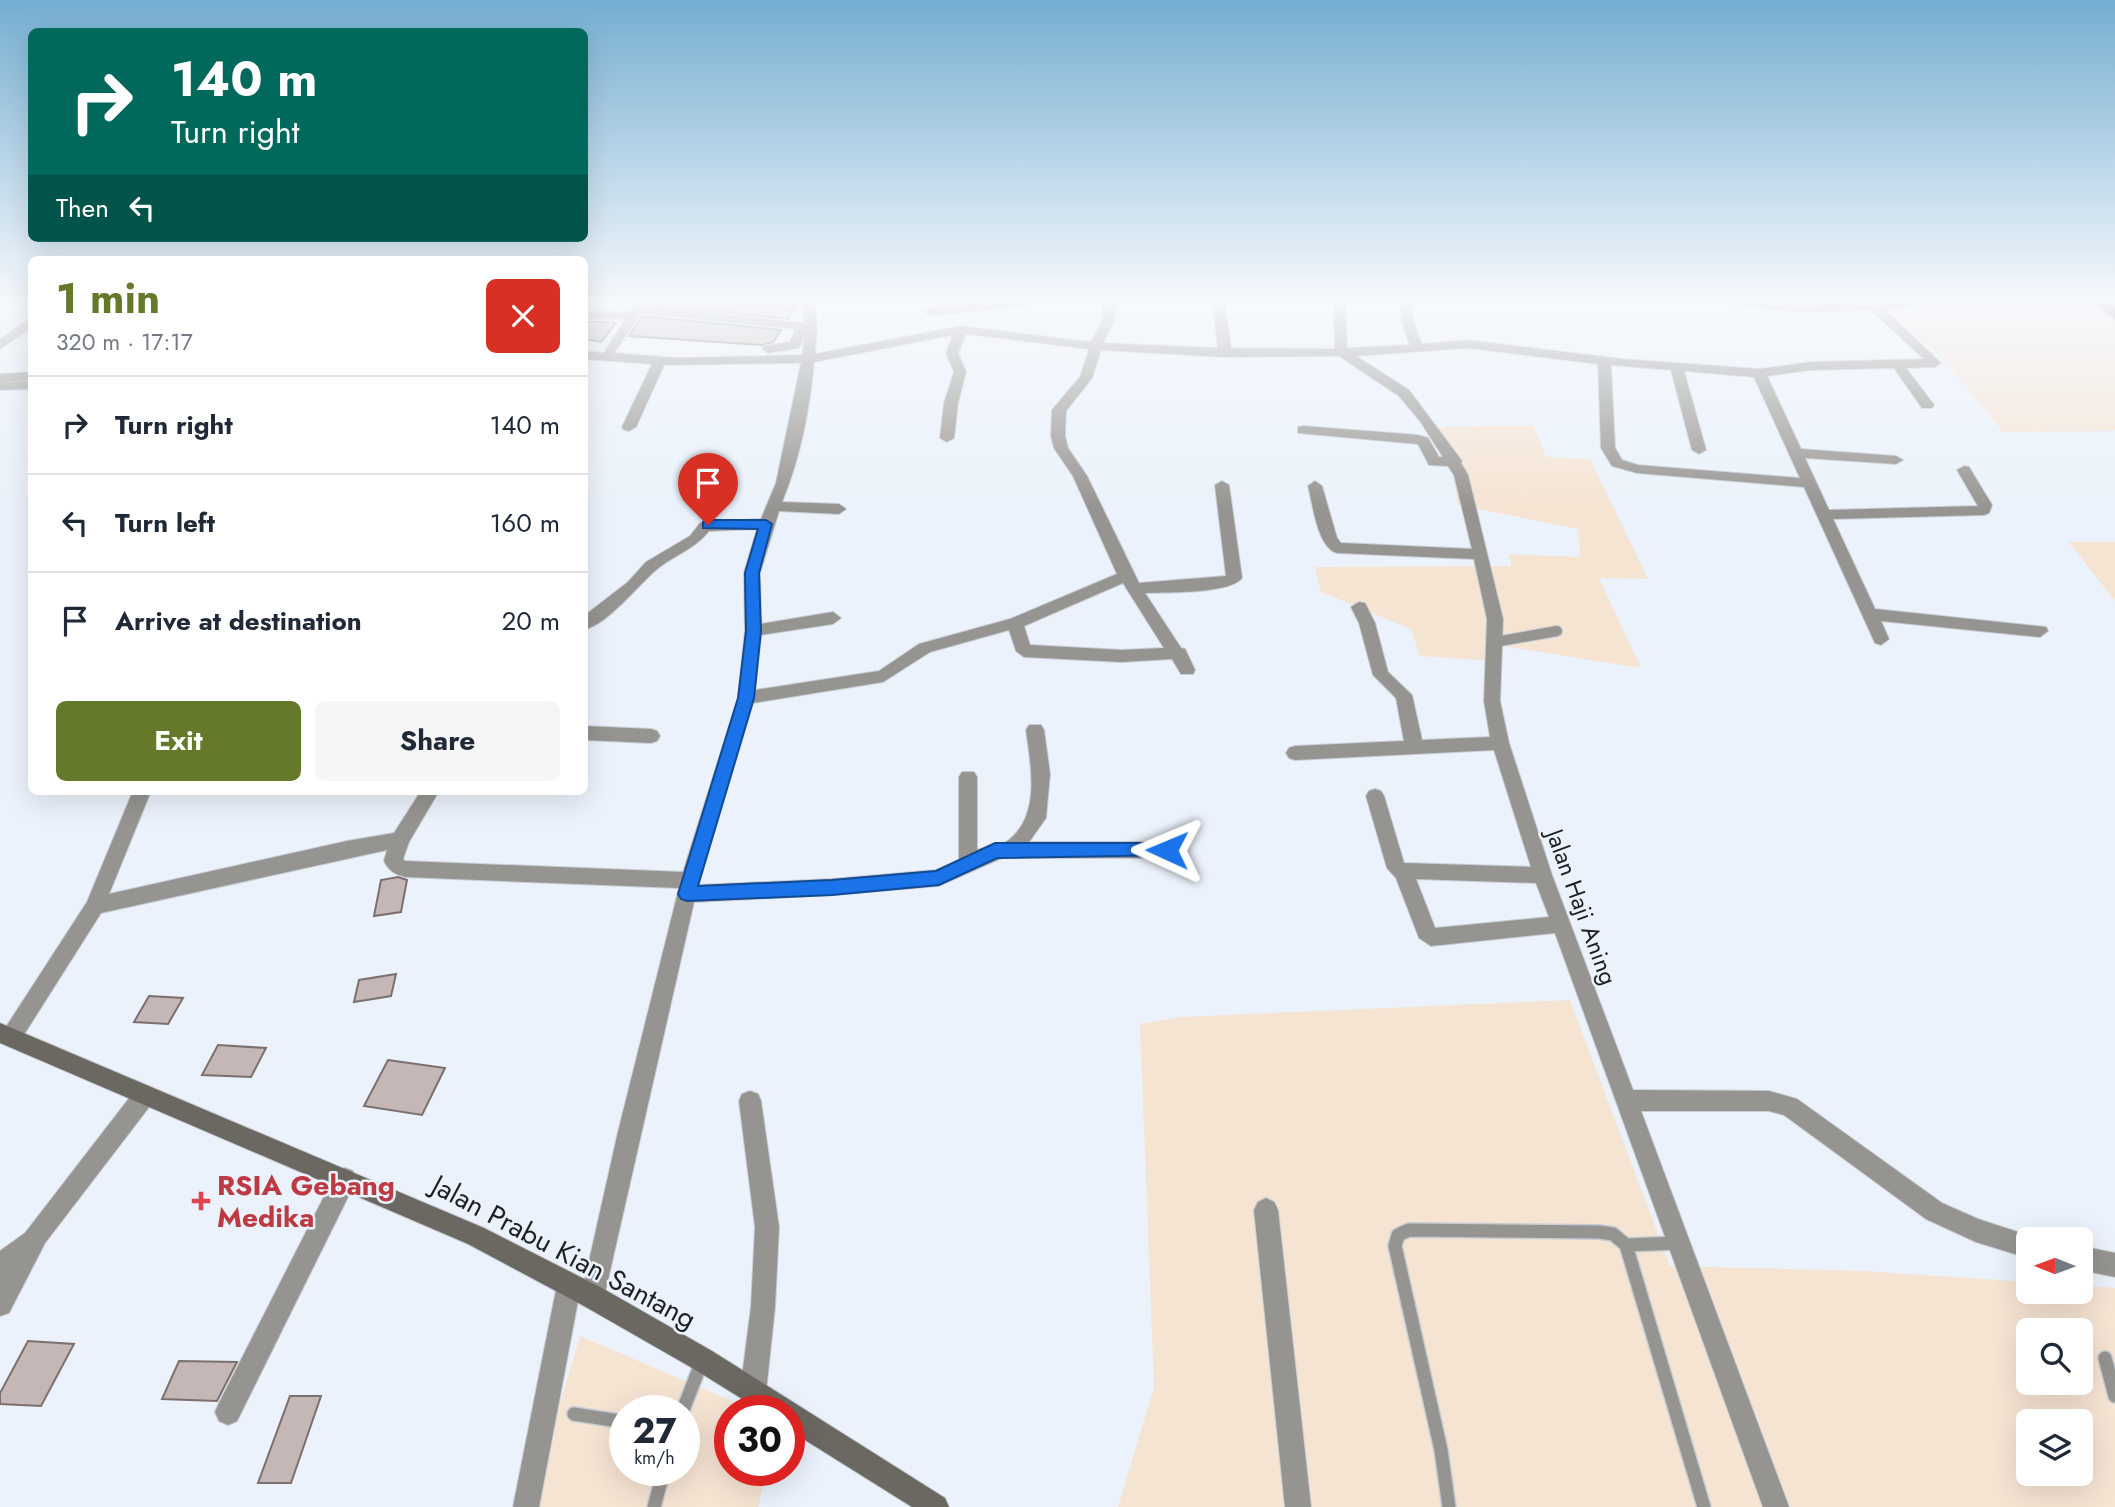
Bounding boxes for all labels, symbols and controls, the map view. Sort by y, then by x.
text: 140 m [171,44,317,114]
icon: right [56,56,147,147]
text: Turn right [171,109,300,155]
text: Then [56,189,109,227]
icon: left [123,189,161,227]
text: 1 min [56,268,160,329]
button: close [486,279,560,353]
text: 320 m · 17:17 [56,325,193,359]
icon: right [56,406,94,444]
text: Turn right [115,406,233,444]
text: 140 m [489,406,560,444]
pin [678,453,738,525]
icon: arrive [689,464,727,502]
icon: left [56,504,94,542]
text: Turn left [115,504,215,542]
text: 160 m [490,504,560,542]
icon: arrive [56,602,94,640]
text: Arrive at destination [115,602,362,640]
text: 20 m [502,602,560,640]
button: Exit [56,701,301,781]
button: Share [315,701,560,781]
position arrow [1130,813,1204,887]
street label: Jalan Haji Aning [1537,821,1626,990]
street label: Jalan Prabu Kian Santang [421,1163,703,1339]
place label: RSIA Gebang Medika [217,1165,395,1238]
marker: RSIA Gebang Medika [191,1191,211,1211]
north arrow [2016,1227,2093,1304]
map controls [2016,1227,2093,1486]
button: search [2016,1318,2093,1395]
speed limit sign: 30 [714,1395,805,1486]
text: 27 [632,1406,677,1456]
button: layers [2016,1409,2093,1486]
text: km/h [634,1445,675,1471]

